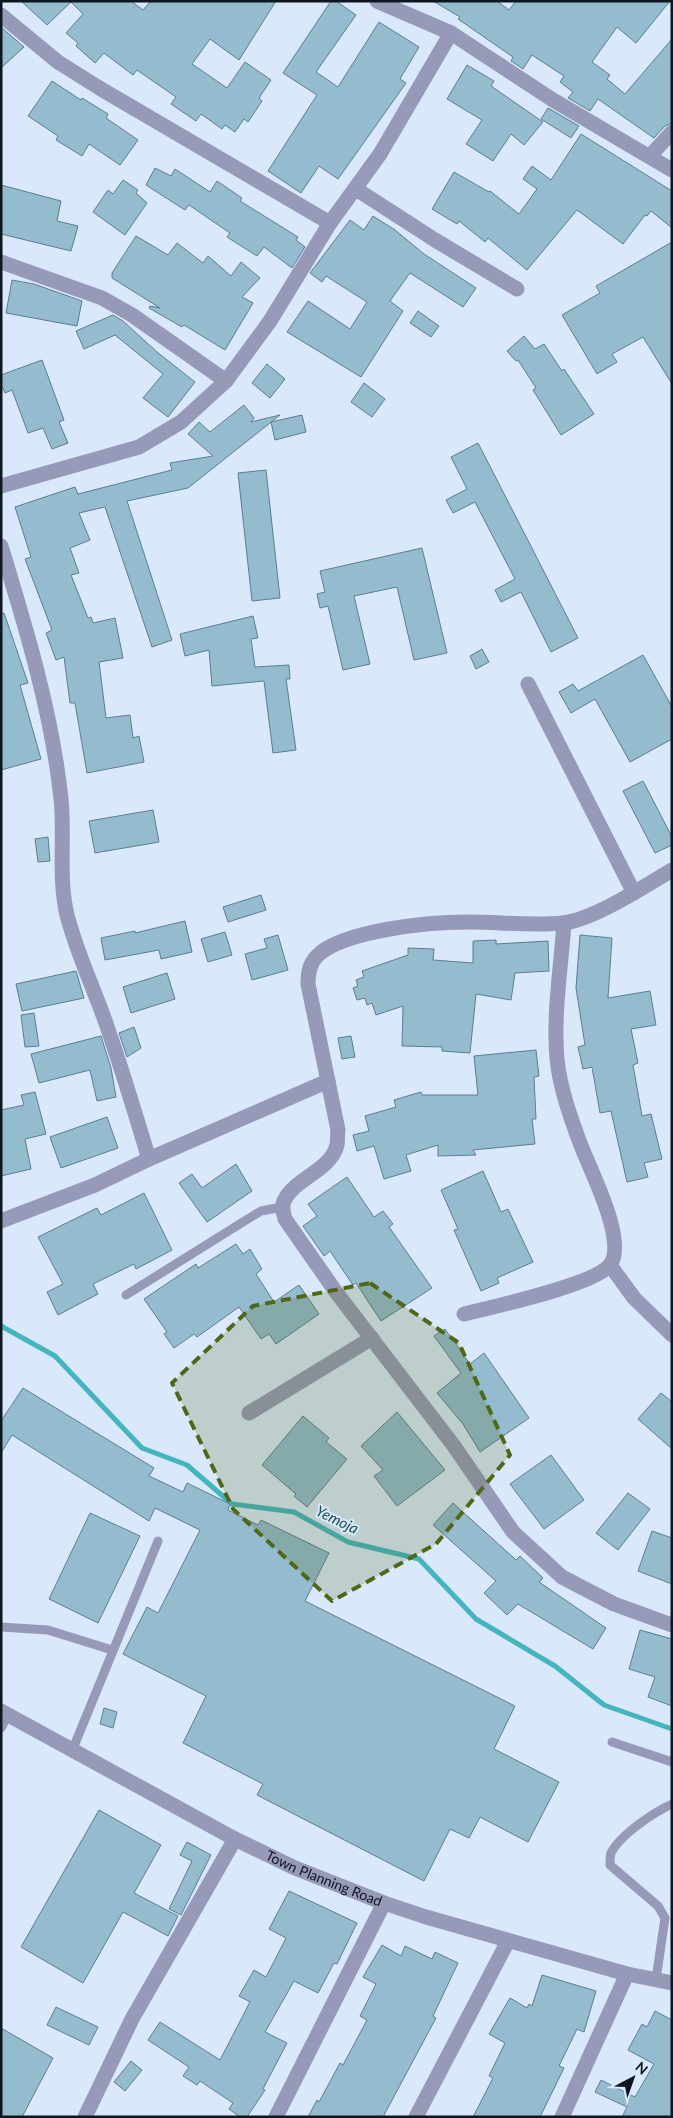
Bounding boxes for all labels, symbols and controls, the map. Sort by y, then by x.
water label: Yemoja [313,1501,362,1537]
street label: Town Planning Road [263,1846,385,1909]
north arrow [608,2053,658,2103]
text: N [632,2058,652,2078]

